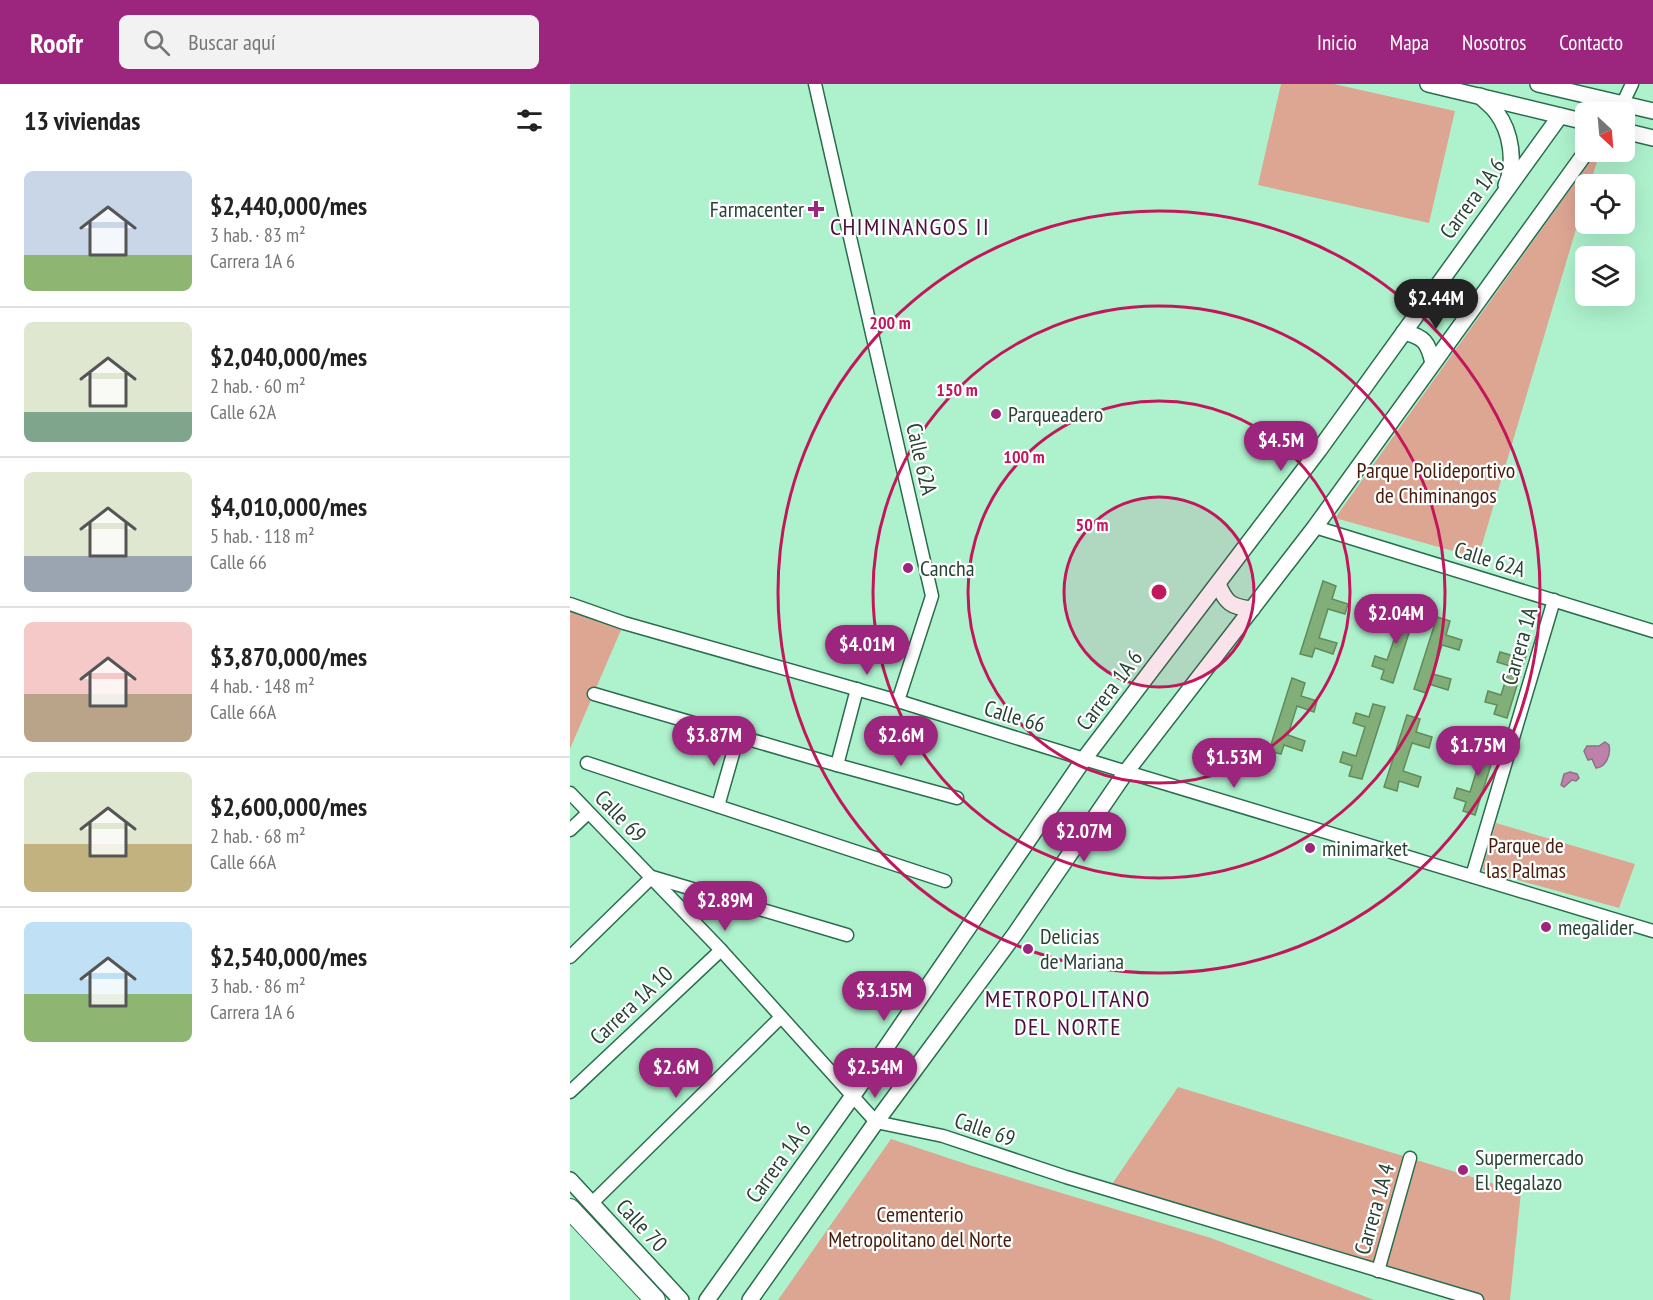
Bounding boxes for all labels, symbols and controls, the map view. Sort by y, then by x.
search box [119,15,539,69]
text: Roofr [30,24,83,61]
icon: search [140,26,173,59]
text: Buscar aquí [188,28,276,56]
text: Inicio [1317,29,1357,56]
text: Mapa [1390,29,1429,56]
text: Nosotros [1462,29,1526,56]
text: Contacto [1559,29,1623,56]
north arrow [1575,102,1635,162]
map controls [1575,102,1635,306]
text: 13 viviendas [24,104,140,137]
icon: filters [513,104,546,137]
street label: Carrera 1A 6 [1433,152,1511,244]
button: locate [1575,174,1635,234]
text: $2,440,000/mes [210,189,367,222]
icon: home [72,195,144,267]
place label: Farmacenter [710,195,804,223]
marker: Farmacenter [809,202,823,216]
district label: CHIMINANGOS II [830,211,990,242]
text: 3 hab. · 83 m² [210,222,306,248]
button: layers [1575,246,1635,306]
text: Carrera 1A 6 [210,248,295,274]
pin: $2.44M [1387,279,1485,330]
text: $2.44M [1408,285,1464,311]
text: 200 m [869,311,911,334]
text: $2,040,000/mes [210,340,367,373]
icon: home [72,346,144,418]
text: 2 hab. · 60 m² [210,373,306,399]
text: 150 m [936,378,978,401]
text: Calle 62A [210,399,276,425]
place label: Parqueadero [1008,400,1103,428]
marker: Parqueadero [989,407,1003,421]
street label: Calle 62A [900,420,944,498]
pin: $4.5M [1239,421,1323,472]
text: $4.5M [1258,427,1304,453]
text: 100 m [1003,445,1045,468]
park label: Parque Polideportivo de Chiminangos [1357,456,1515,509]
text: $4,010,000/mes [210,490,367,523]
icon: home [72,496,144,568]
text: 50 m [1076,513,1108,536]
text: 5 hab. · 118 m² [210,523,315,549]
street label: Calle 62A [1451,535,1529,583]
text: Calle 66 [210,549,267,575]
place label: Cancha [920,554,975,582]
marker: Cancha [901,561,915,575]
centre of rings [1149,582,1169,602]
pin: $2.04M [1347,594,1445,645]
text: $2.04M [1368,600,1424,626]
street label: Carrera 1A [1495,603,1544,688]
pin: $4.01M [818,625,916,676]
text: $4.01M [839,631,895,657]
text: $3,870,000/mes [210,640,367,673]
street label: Carrera 1A 6 [1070,644,1148,736]
icon: home [72,646,144,718]
text: 4 hab. · 148 m² [210,673,315,699]
street label: Calle 66 [981,693,1049,739]
text: Calle 66A [210,699,276,725]
pin: $3.87M [665,716,763,767]
pin: $2.6M [859,716,943,767]
text: $3.87M [686,722,742,748]
text: $2.6M [878,722,924,748]
pin: $1.75M [1429,726,1527,777]
text: $1.75M [1450,732,1506,758]
pin: $1.53M [1185,738,1283,789]
text: $1.53M [1206,744,1262,770]
street label: Calle 69 [589,784,653,848]
text: $2,600,000/mes [210,790,367,823]
icon: home [72,796,144,868]
pin: $2.07M [1035,812,1133,863]
text: $2.07M [1056,818,1112,844]
text: 2 hab. · 68 m² [210,823,306,849]
park label: Parque de las Palmas [1486,831,1566,884]
place label: minimarket [1322,834,1408,862]
marker: minimarket [1303,841,1317,855]
text: Calle 66A [210,849,276,875]
pin: $2.89M [676,881,774,932]
text: $2.89M [697,887,753,913]
place label: megalider [1558,913,1634,941]
marker: megalider [1539,920,1553,934]
place label: Delicias de Mariana [1040,922,1124,975]
text: $2,540,000/mes [210,940,367,973]
marker: Delicias de Mariana [1021,942,1035,956]
icon: home [72,946,144,1018]
street label: Carrera 1A 10 [584,959,678,1050]
pin: $3.15M [835,971,933,1022]
text: 3 hab. · 86 m² [210,973,306,999]
text: $3.15M [856,977,912,1003]
district label: METROPOLITANO DEL NORTE [985,983,1151,1042]
text: Carrera 1A 6 [210,999,295,1025]
pin: $2.6M [634,1048,718,1099]
pin: $2.54M [826,1048,924,1099]
text: $2.6M [653,1054,699,1080]
text: $2.54M [847,1054,903,1080]
street label: Calle 69 [951,1106,1019,1152]
street label: Carrera 1A 6 [739,1116,817,1208]
place label: Supermercado El Regalazo [1475,1143,1584,1196]
street label: Carrera 1A 4 [1348,1160,1400,1258]
marker: Supermercado El Regalazo [1456,1163,1470,1177]
street label: Calle 70 [610,1193,674,1257]
park label: Cementerio Metropolitano del Norte [828,1200,1012,1253]

